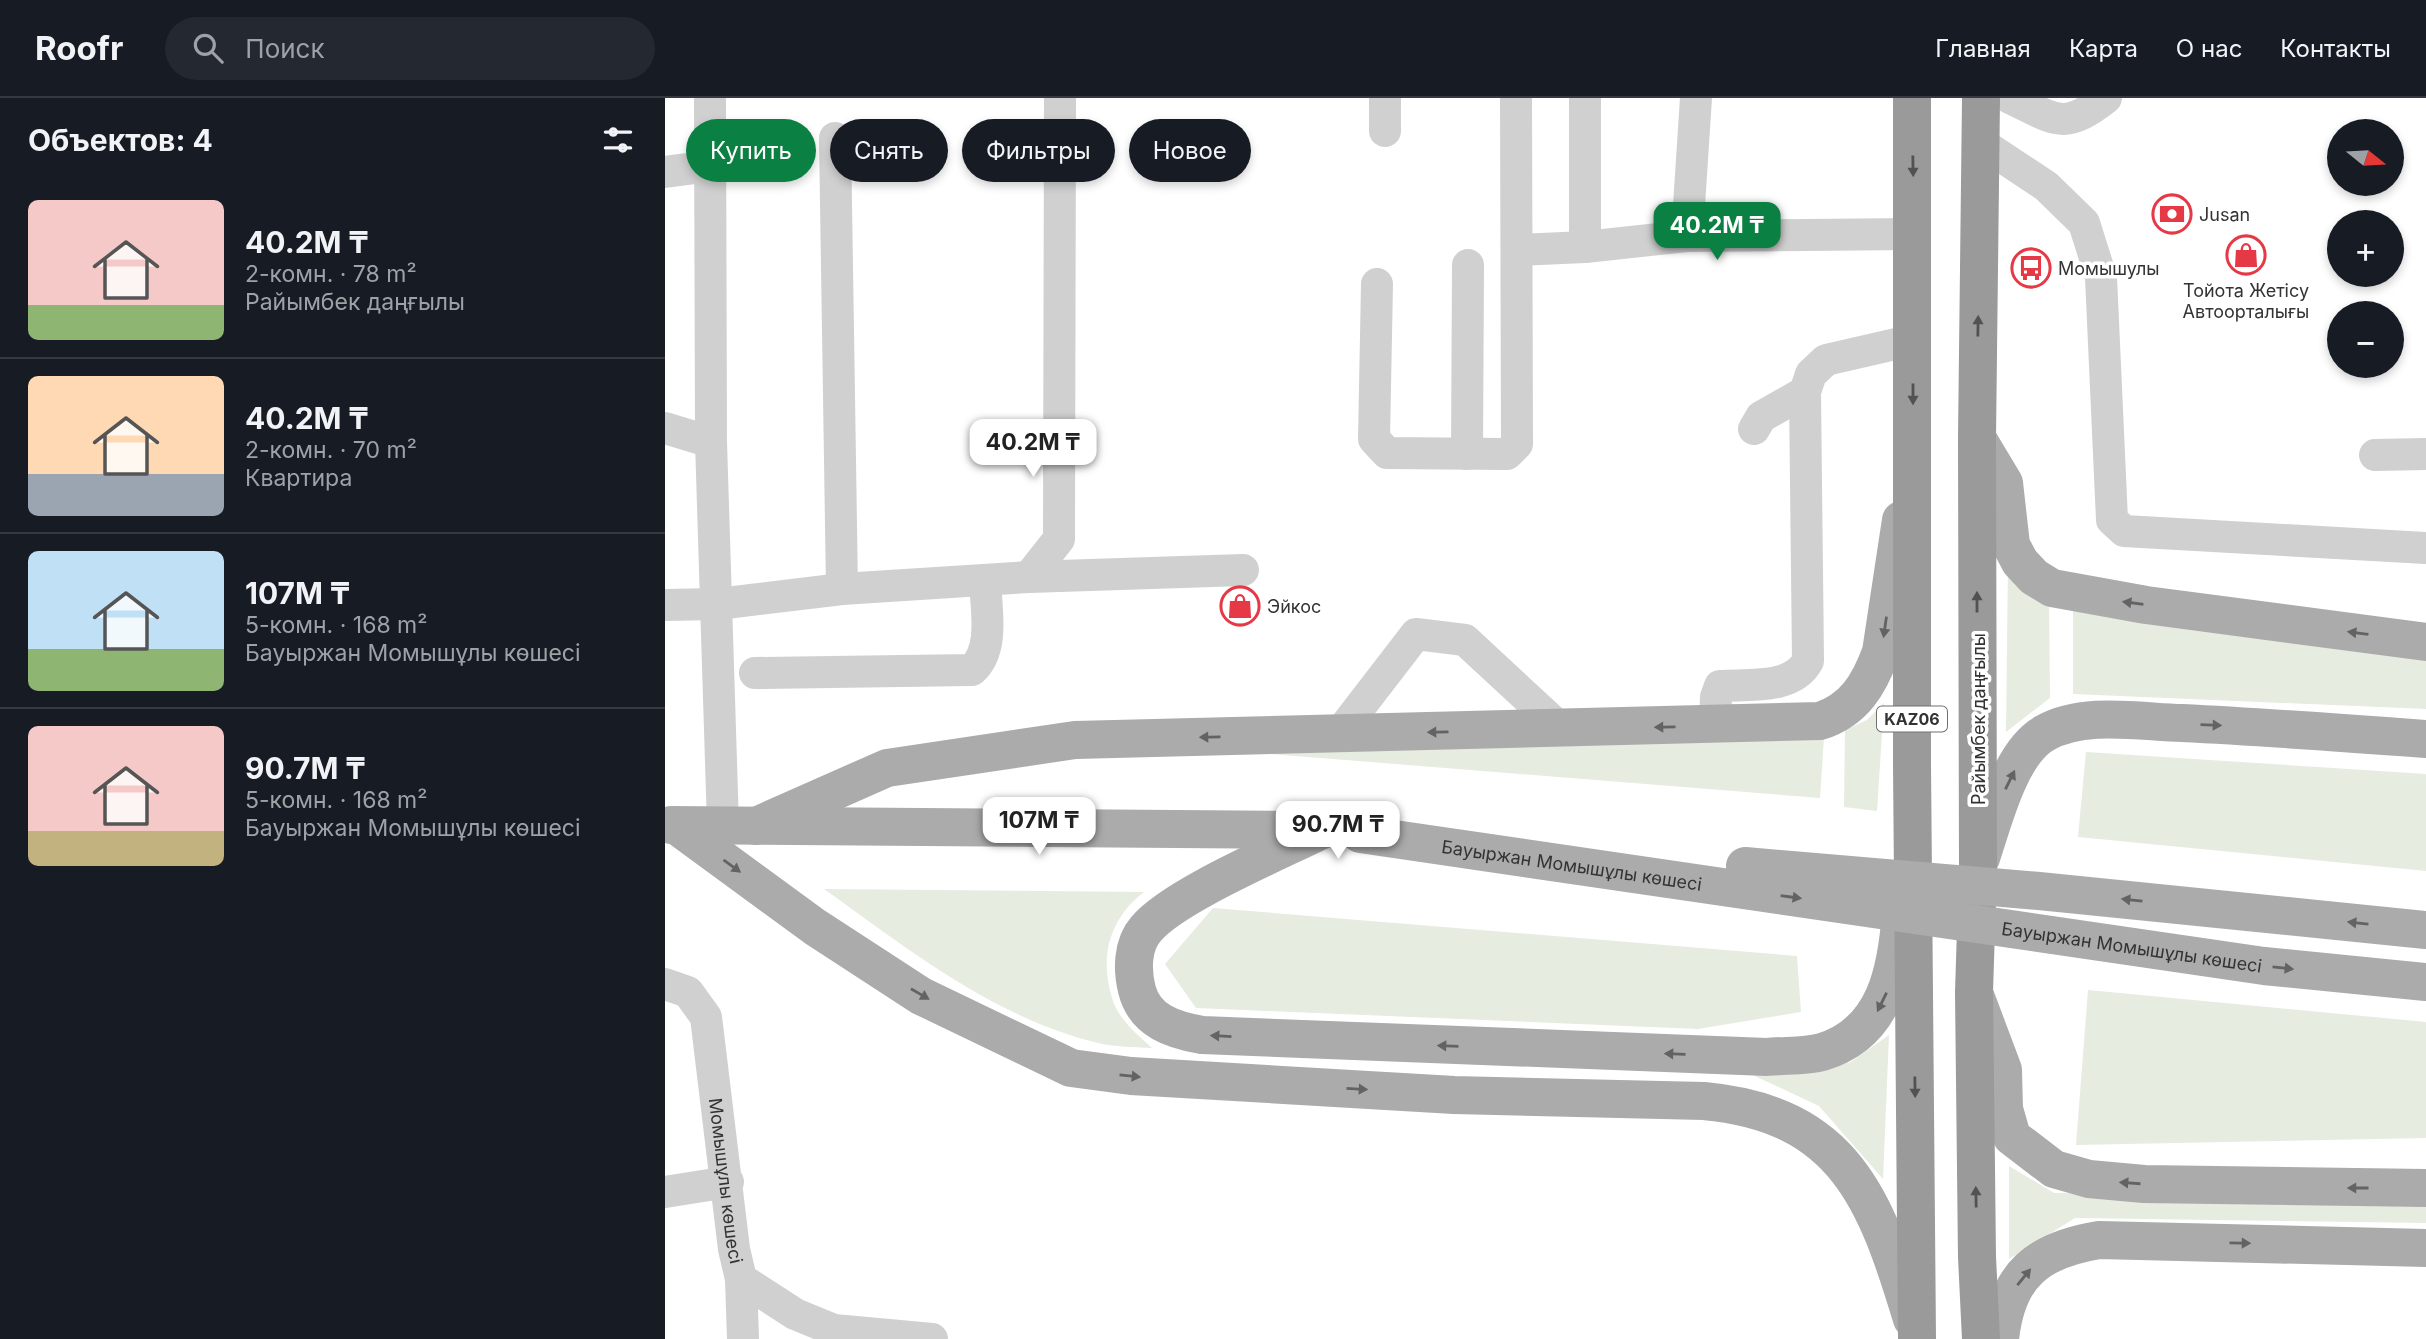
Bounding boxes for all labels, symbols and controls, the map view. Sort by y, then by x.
search box [165,17,655,80]
text: Roofr [35,28,123,68]
icon: search [189,29,227,67]
text: Поиск [245,33,325,64]
text: Главная [1935,34,2031,63]
text: Карта [2069,34,2138,63]
text: О нас [2176,34,2242,63]
text: Контакты [2280,34,2391,63]
chip: Купить [686,119,816,182]
chip: Снять [830,119,948,182]
chip: Фильтры [962,119,1115,182]
chip: Новое [1129,119,1251,182]
north arrow [2327,119,2405,196]
map controls [2327,119,2404,378]
icon: filters [599,121,637,159]
text: Объектов: 4 [28,122,213,158]
one-way arrow [1907,155,1919,177]
bank icon: Jusan [2151,193,2193,235]
pin: 40.2M ₸ [1652,202,1782,262]
place label: Jusan [2199,204,2250,225]
button: + [2327,210,2404,287]
text: 40.2M ₸ [1670,211,1764,239]
text: 40.2M ₸ [245,224,369,260]
icon: home [84,228,168,312]
shop icon: Тойота Жетiсу Автоорталығы [2225,234,2267,276]
bus stop icon: Момышулы [2010,247,2052,289]
place label: Момышулы [2058,258,2160,279]
text: 2-комн. · 78 m² [245,260,417,288]
place label: Тойота Жетiсу Автоорталығы [2183,280,2309,322]
text: Райымбек даңғылы [245,288,465,316]
button: − [2327,301,2404,378]
one-way arrow [1973,315,1984,337]
one-way arrow [1907,383,1919,405]
text: 40.2M ₸ [245,400,369,436]
icon: home [84,404,168,488]
pin: 40.2M ₸ [968,420,1098,479]
text: 40.2M ₸ [986,428,1080,456]
text: 2-комн. · 70 m² [245,436,417,464]
text: Квартира [245,464,352,492]
text: 107M ₸ [245,575,350,611]
icon: home [84,579,168,663]
shop icon: Эйкос [1219,585,1261,627]
one-way arrow [1971,591,1983,613]
place label: Эйкос [1267,596,1321,617]
one-way arrow [2122,597,2144,608]
text: 5-комн. · 168 m² [245,611,427,639]
one-way arrow [1879,616,1890,638]
one-way arrow [2347,627,2369,638]
street label: Райымбек даңғылы [1968,633,1989,805]
text: Бауыржан Момышұлы көшесі [245,639,581,667]
road number: KАZ06 [1877,706,1947,732]
one-way arrow [2201,719,2223,730]
one-way arrow [1654,721,1676,733]
one-way arrow [1427,726,1449,738]
one-way arrow [1199,732,1221,743]
text: 90.7M ₸ [245,750,366,786]
icon: home [84,754,168,838]
one-way arrow [2004,770,2016,790]
text: 5-комн. · 168 m² [245,786,427,814]
pin: 107M ₸ [982,798,1096,857]
pin: 90.7M ₸ [1273,802,1403,861]
text: 107M ₸ [999,806,1079,834]
text: 90.7M ₸ [1292,810,1384,838]
text: Бауыржан Момышұлы көшесі [245,814,581,842]
street label: Бауыржан Момышұлы көшесі [1440,836,1703,894]
one-way arrow [723,859,741,873]
one-way arrow [1780,892,1802,903]
one-way arrow [2121,894,2143,905]
street label: Бауыржан Момышұлы көшесі [2000,917,2263,976]
one-way arrow [2347,917,2369,928]
one-way arrow [2272,963,2294,974]
one-way arrow [910,988,929,1000]
one-way arrow [1876,992,1887,1012]
one-way arrow [1209,1031,1231,1042]
one-way arrow [1437,1041,1459,1052]
one-way arrow [1664,1048,1686,1059]
one-way arrow [1119,1070,1141,1081]
one-way arrow [1909,1076,1920,1098]
one-way arrow [1346,1084,1368,1095]
street label: Момышұлы көшесі [705,1097,748,1266]
one-way arrow [2119,1178,2141,1189]
one-way arrow [2347,1182,2369,1194]
one-way arrow [1970,1186,1982,1208]
one-way arrow [2229,1238,2251,1249]
one-way arrow [2017,1268,2032,1286]

